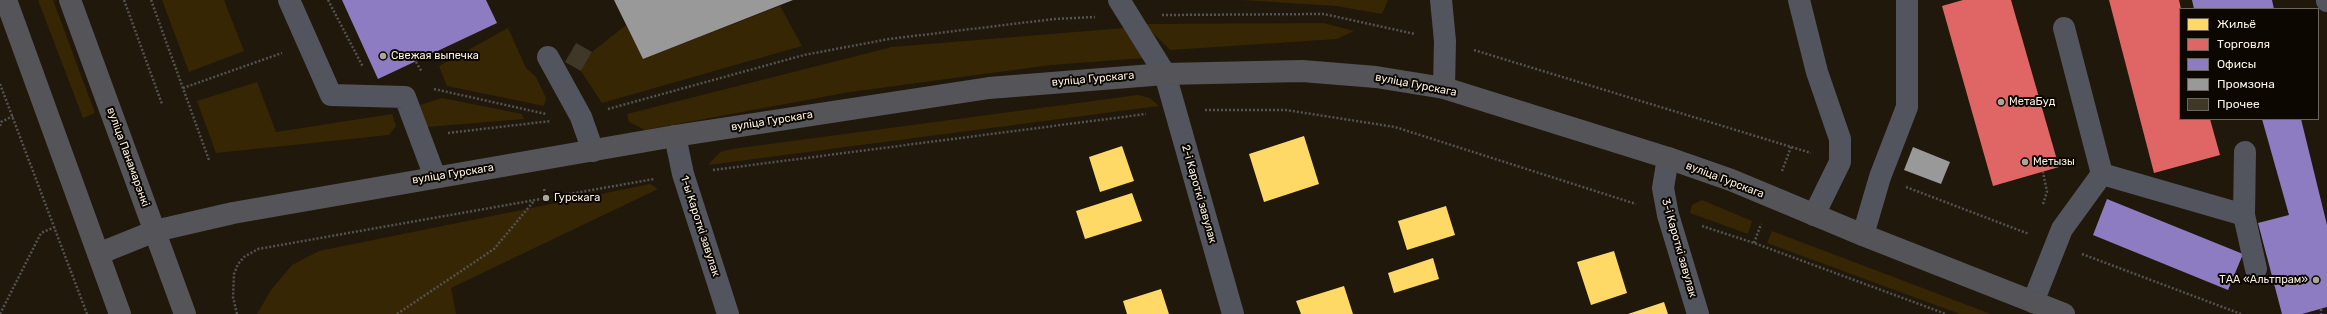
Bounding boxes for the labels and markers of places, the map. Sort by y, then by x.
place label: Свежая выпечка [391,49,479,63]
marker: Свежая выпечка [378,51,388,61]
place label: МетаБуд [2009,95,2055,109]
marker: МетаБуд [1996,97,2006,107]
place label: Метызы [2033,155,2075,169]
marker: Метызы [2020,157,2030,167]
place label: Гурскага [554,191,600,205]
marker: Гурскага [541,193,551,203]
place label: ТАА «Альтпрам» [2219,273,2308,287]
marker: ТАА «Альтпрам» [2311,275,2321,285]

